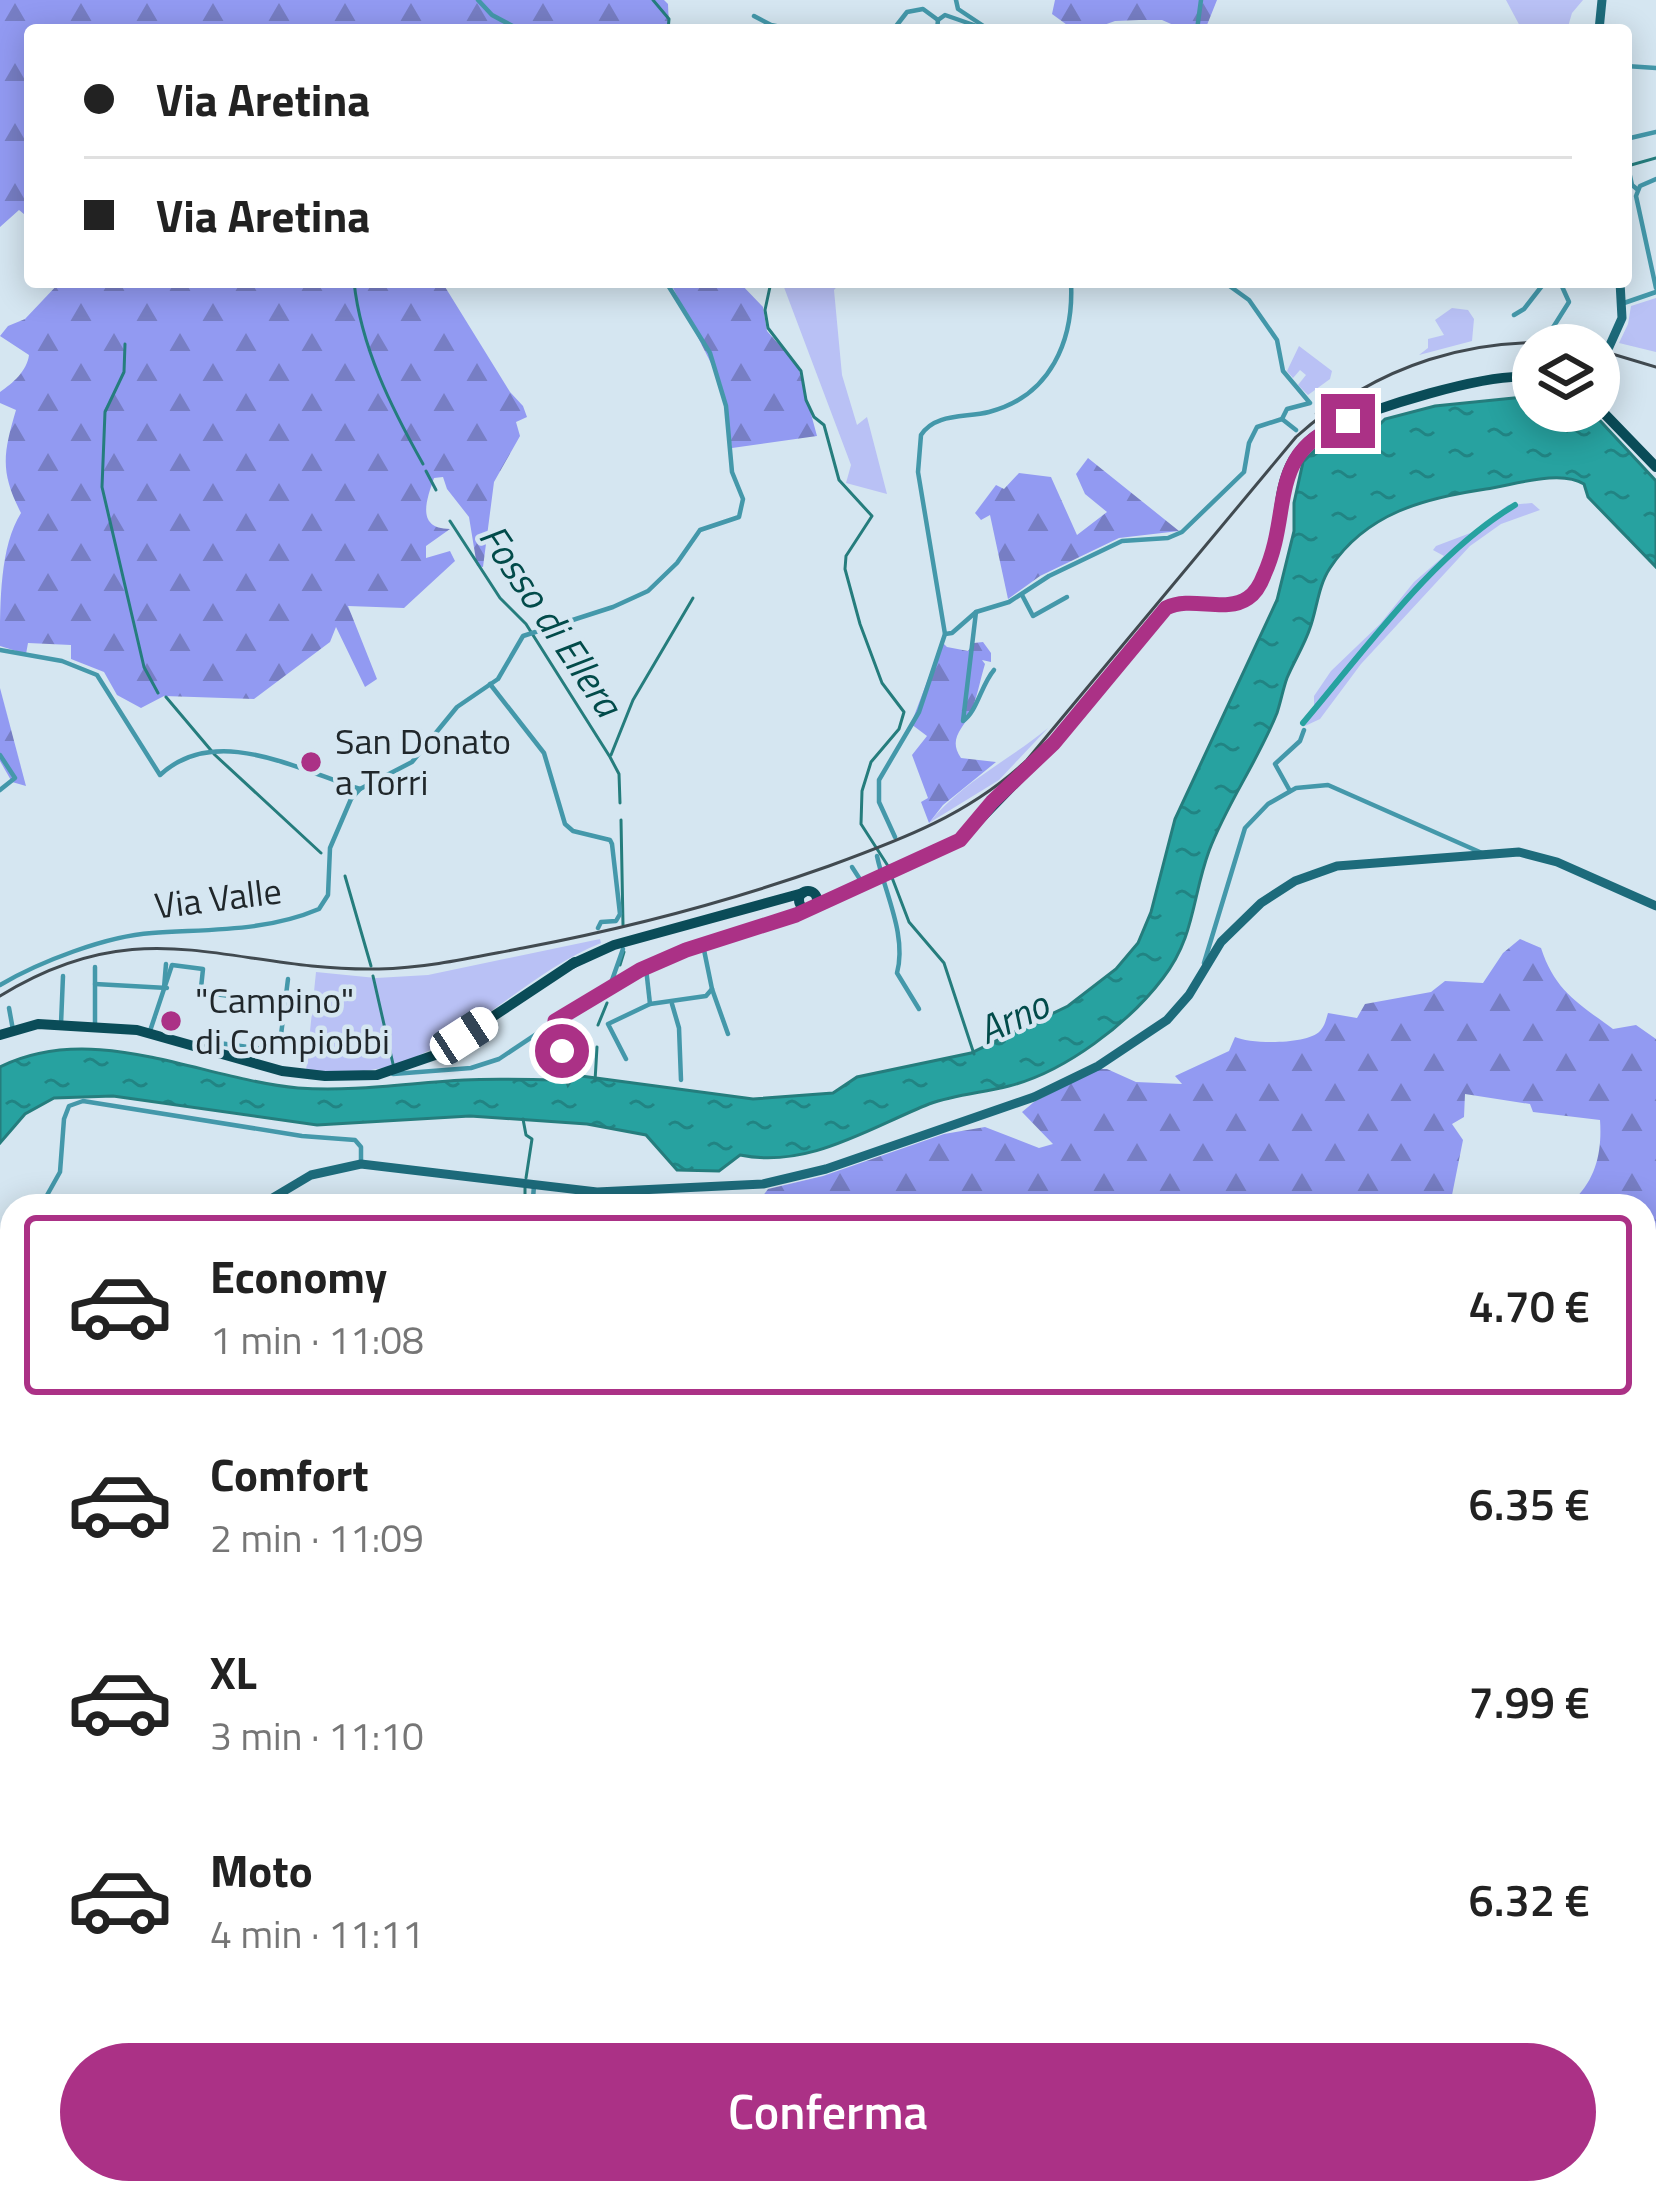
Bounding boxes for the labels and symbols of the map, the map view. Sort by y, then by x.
route end [1321,394,1375,448]
water label: Fosso di Ellera [465,512,639,730]
place label: San Donato a Torri [335,713,511,809]
marker: San Donato a Torri [298,749,324,775]
street label: Via Valle [151,862,285,933]
place label: "Campino" di Compiobbi [195,972,390,1068]
water label: Arno [967,974,1060,1059]
car [424,1001,504,1071]
marker: "Campino" di Compiobbi [158,1008,184,1034]
route start [535,1024,589,1078]

